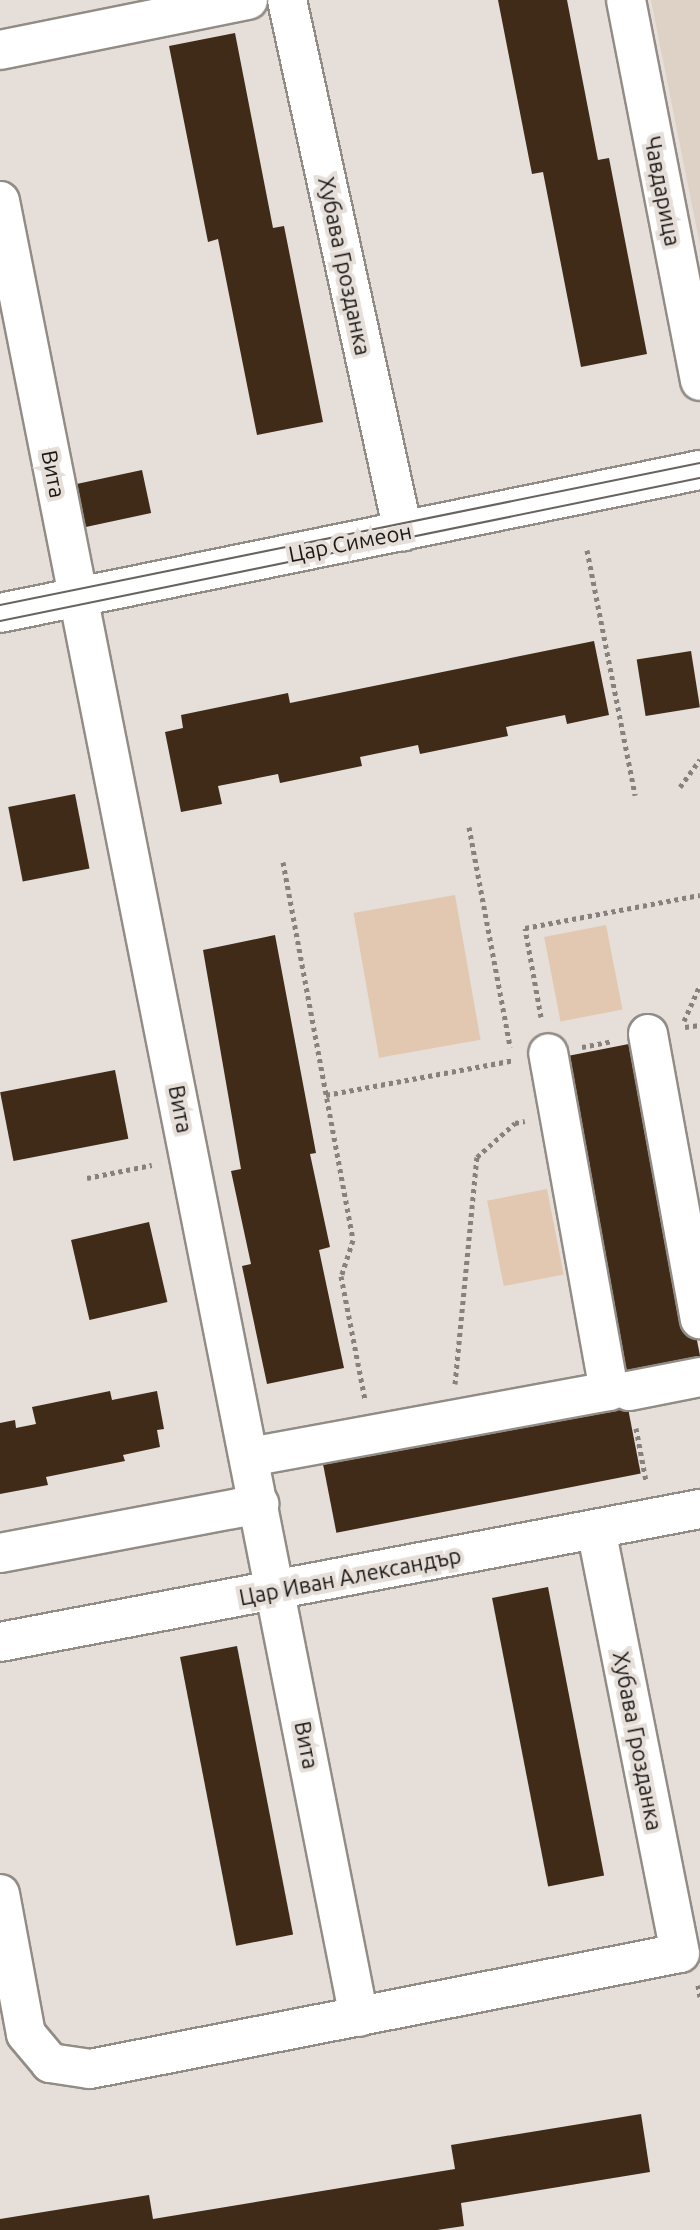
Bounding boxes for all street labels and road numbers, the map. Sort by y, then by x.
street label: Чавдарица [639,134,687,248]
street label: Хубава Грозданка [313,174,377,358]
street label: Вита [36,448,72,500]
street label: Цар Симеон [286,517,414,567]
street label: Вита [163,1083,199,1135]
street label: Цар Иван Александър [237,1542,463,1610]
street label: Хубава Грозданка [608,1649,668,1833]
street label: Вита [289,1719,325,1771]

